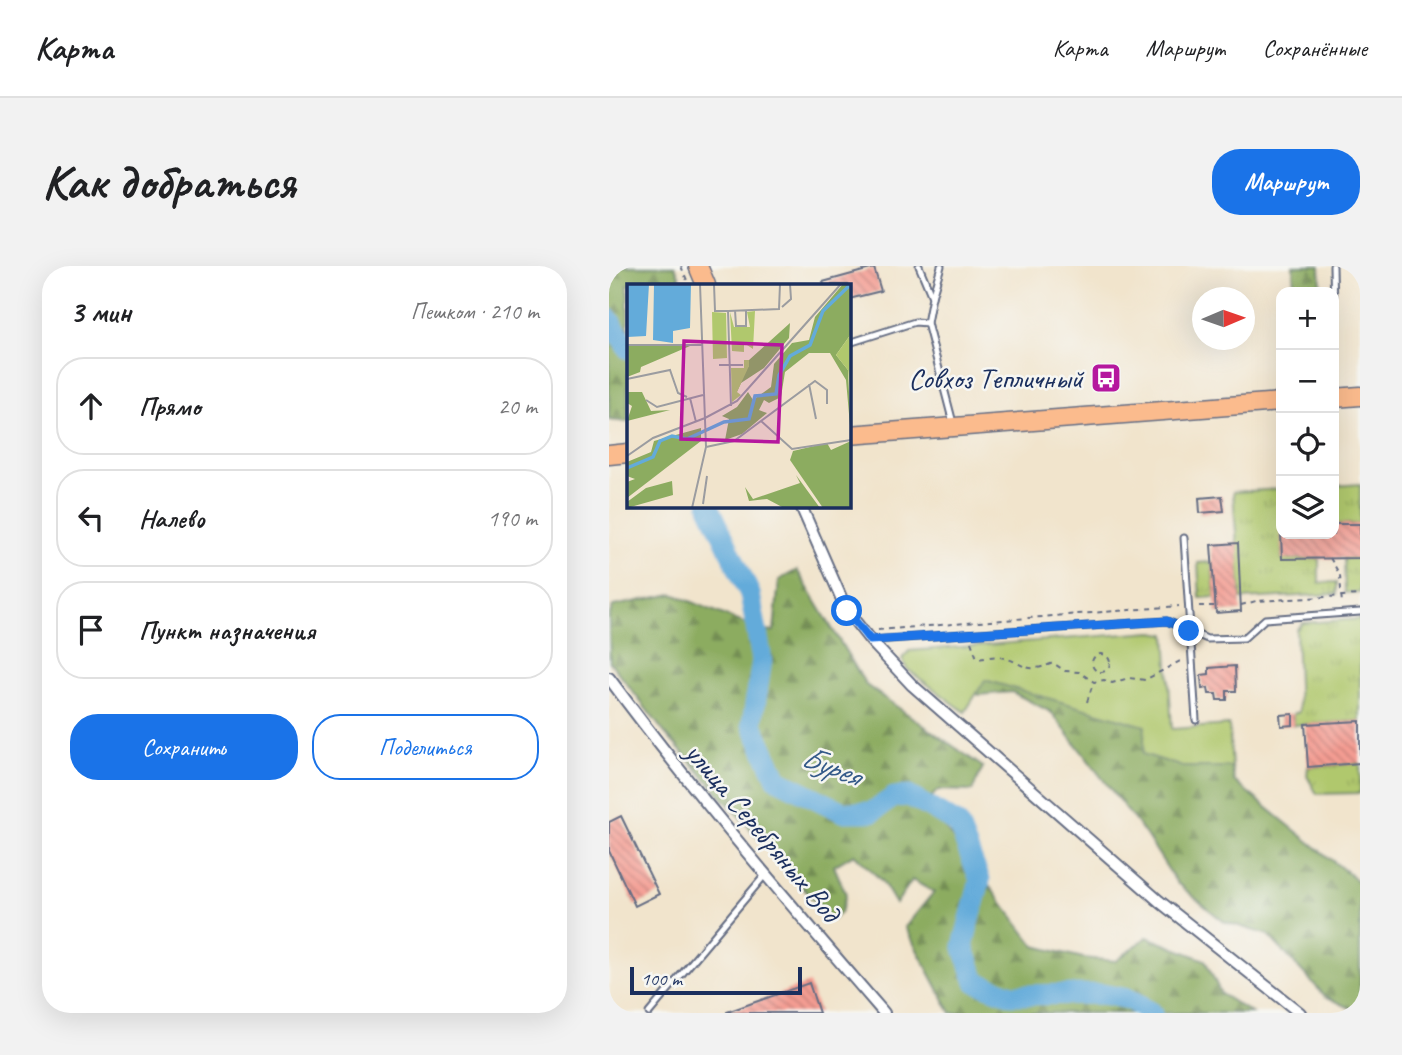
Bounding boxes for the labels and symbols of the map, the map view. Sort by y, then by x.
inset map [627,284,851,508]
north arrow [1192,287,1255,350]
place label: Совхоз Тепличный [908,359,1084,397]
bus stop icon: Совхоз Тепличный [1089,361,1123,395]
route start [831,595,862,626]
route end [1173,615,1204,646]
street label: улица Серебряных Вод [675,733,851,931]
water label: Бурея [796,736,871,798]
scale bar [630,964,801,996]

